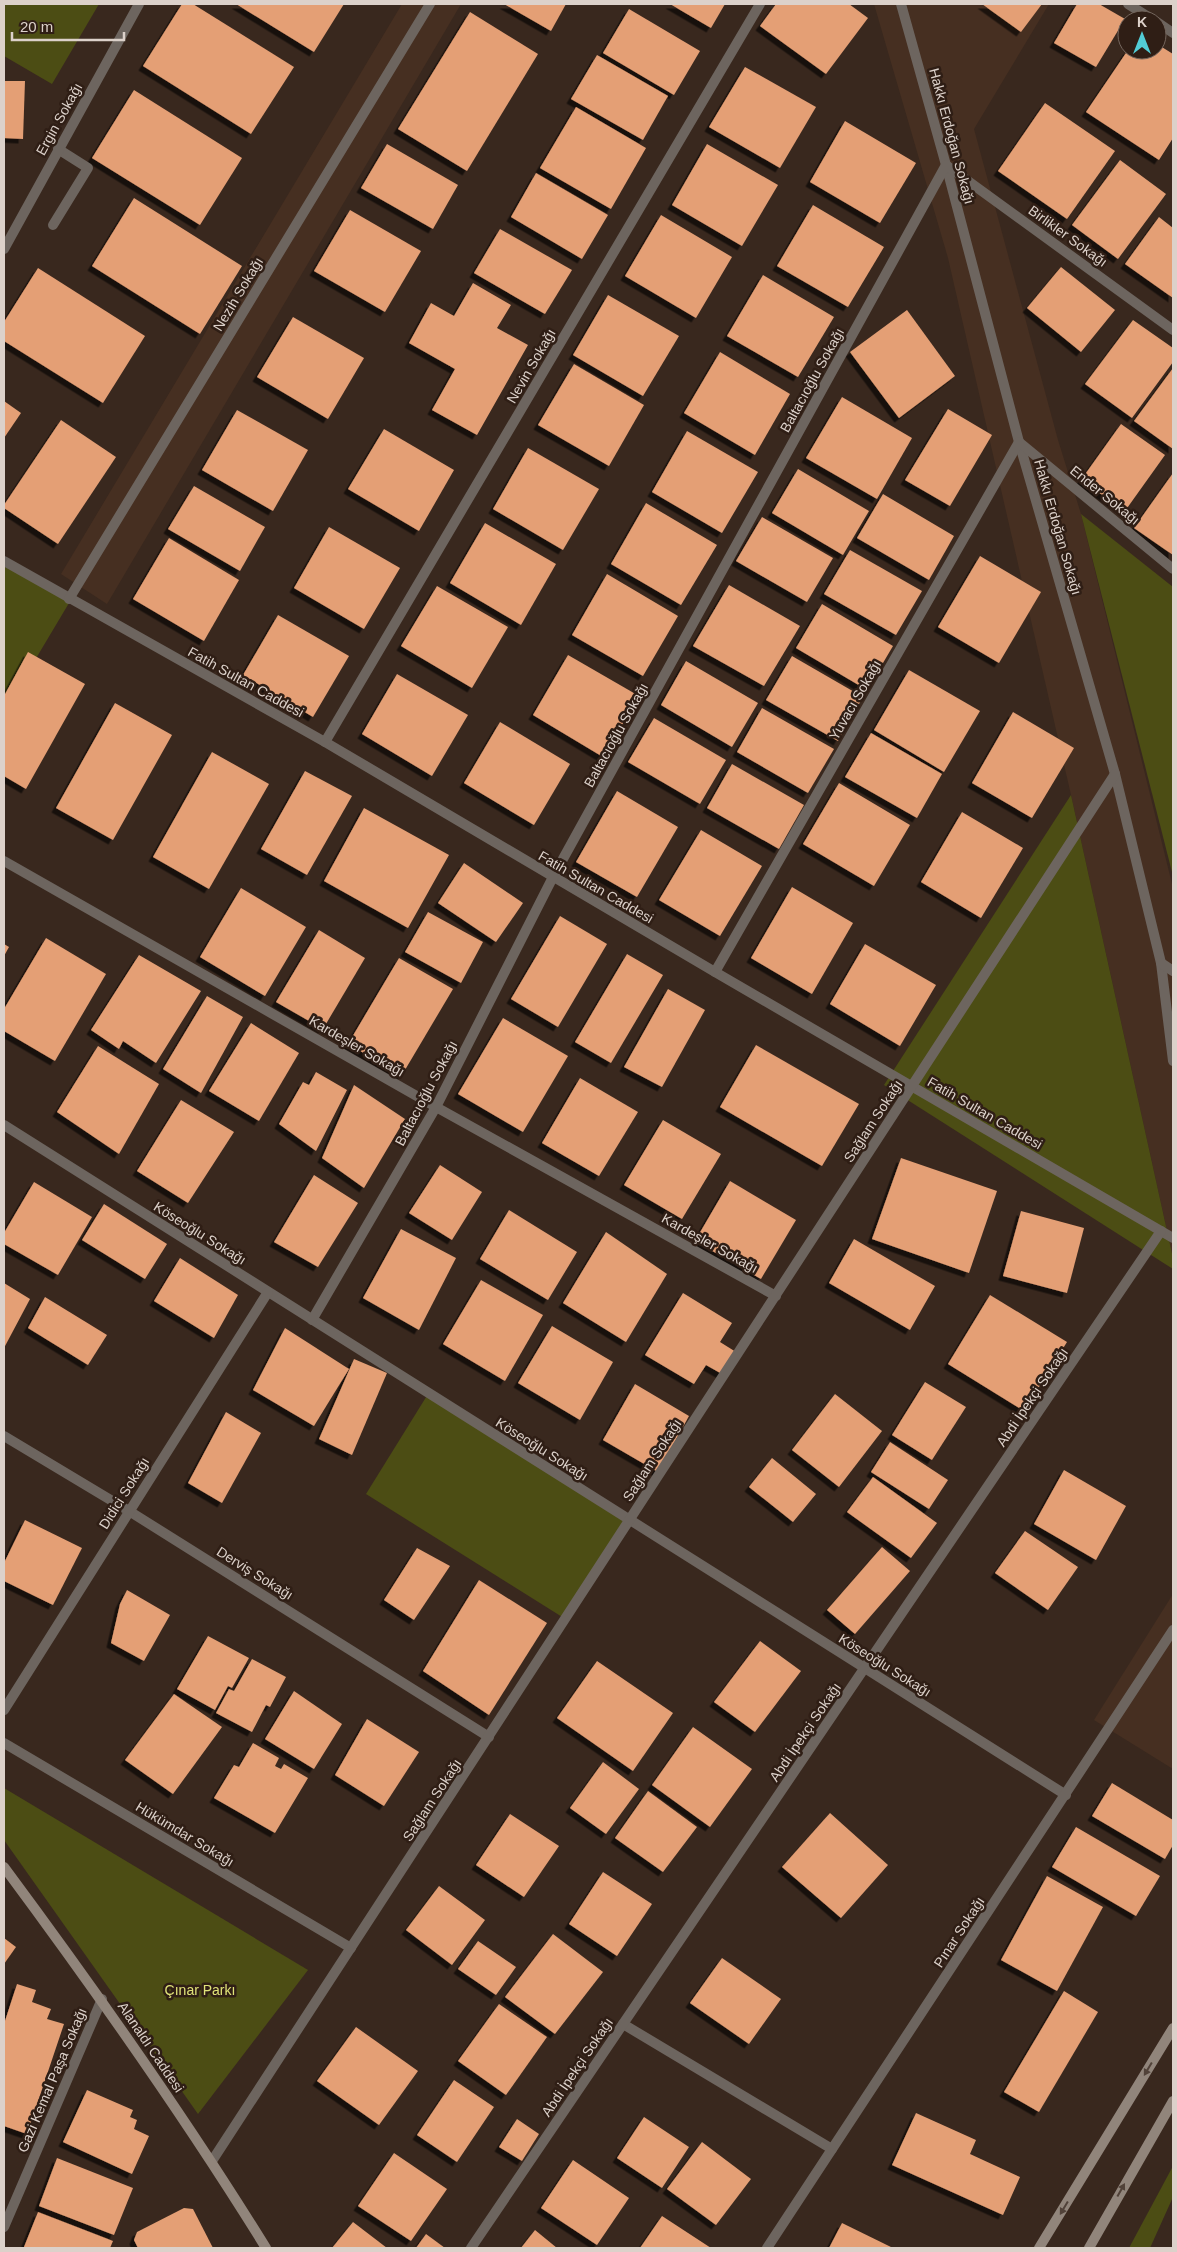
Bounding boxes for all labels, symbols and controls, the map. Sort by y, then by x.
scale bar [12,10,125,42]
north arrow [1117,10,1167,60]
text: K [1137,14,1147,30]
text: 20 m [20,18,53,35]
street label: Hakkı Erdoğan Sokağı [926,66,978,206]
street label: Ergin Sokağı [33,80,85,158]
street label: Birlikler Sokağı [1026,202,1110,270]
street label: Nezih Sokağı [210,254,266,334]
street label: Baltacıoğlu Sokağı [777,325,847,435]
street label: Nevin Sokağı [503,326,559,406]
street label: Hakkı Erdoğan Sokağı [1031,457,1085,597]
street label: Ender Sokağı [1067,462,1143,528]
street label: Fatih Sultan Caddesi [185,643,307,721]
street label: Yuvacı Sokağı [826,657,884,743]
street label: Baltacıoğlu Sokağı [581,680,651,790]
street label: Fatih Sultan Caddesi [536,848,656,926]
street label: Kardeşler Sokağı [306,1012,408,1080]
street label: Baltacıoğlu Sokağı [392,1038,460,1148]
street label: Fatih Sultan Caddesi [925,1074,1045,1152]
street label: Sağlam Sokağı [840,1077,906,1165]
street label: Köseoğlu Sokağı [151,1198,249,1268]
street label: Kardeşler Sokağı [659,1210,761,1276]
street label: Abdi İpekçi Sokağı [992,1344,1071,1450]
street label: Köseoğlu Sokağı [493,1414,591,1484]
street label: Sağlam Sokağı [619,1416,685,1504]
street label: Didici Sokağı [96,1454,152,1532]
street label: Derviş Sokağı [214,1543,296,1603]
street label: Köseoğlu Sokağı [836,1630,934,1700]
street label: Abdi İpekçi Sokağı [765,1679,844,1785]
street label: Sağlam Sokağı [399,1756,465,1844]
street label: Hükümdar Sokağı [133,1798,237,1870]
street label: Pınar Sokağı [930,1894,988,1970]
park label: Çınar Parkı [165,1982,235,1998]
street label: Alanaldı Caddesi [115,1999,187,2095]
street label: Gazi Kemal Paşa Sokağı [14,2005,90,2155]
street label: Abdi İpekçi Sokağı [537,2014,616,2120]
one-way arrow [1143,2063,1152,2076]
one-way arrow [1117,2184,1126,2197]
one-way arrow [1059,2202,1068,2215]

